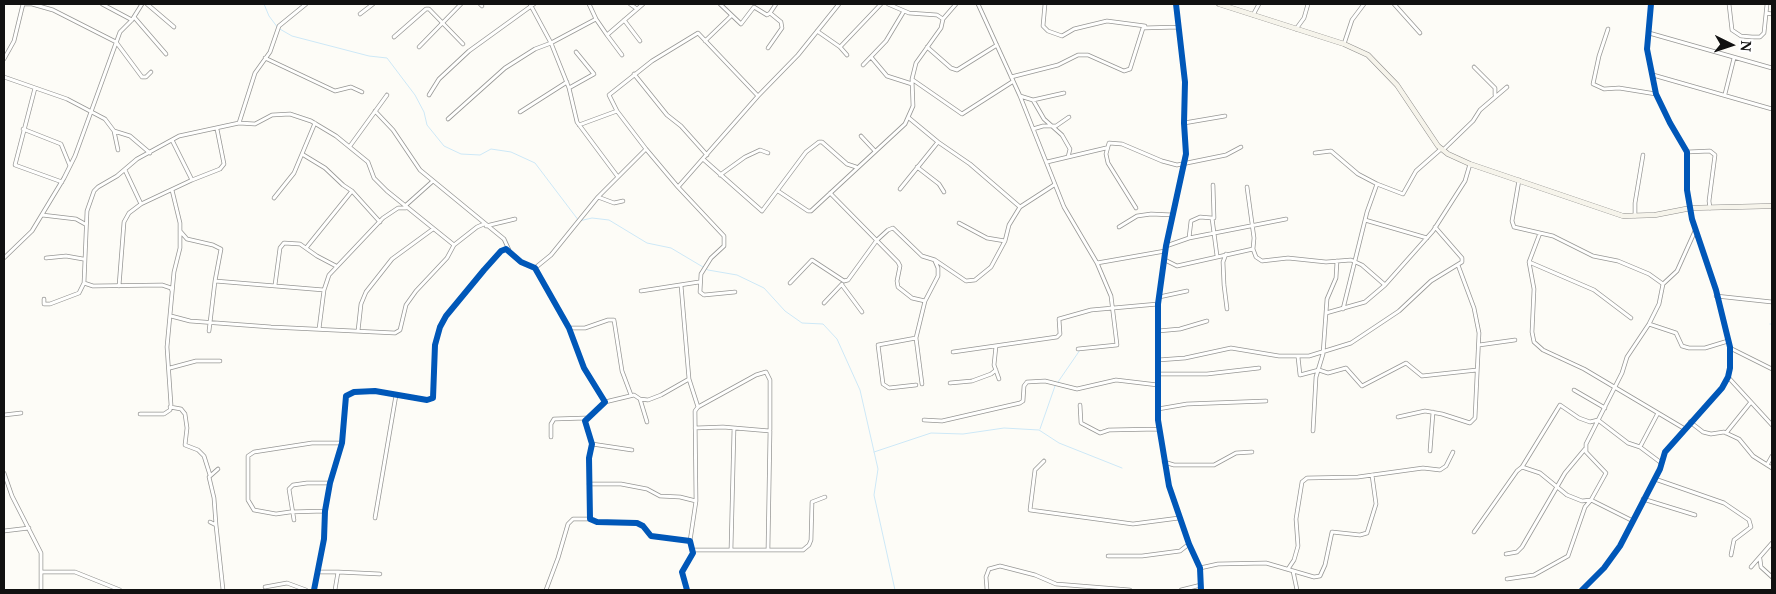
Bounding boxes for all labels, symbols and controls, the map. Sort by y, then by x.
north arrow [1706,20,1756,70]
text: N [1737,40,1756,52]

